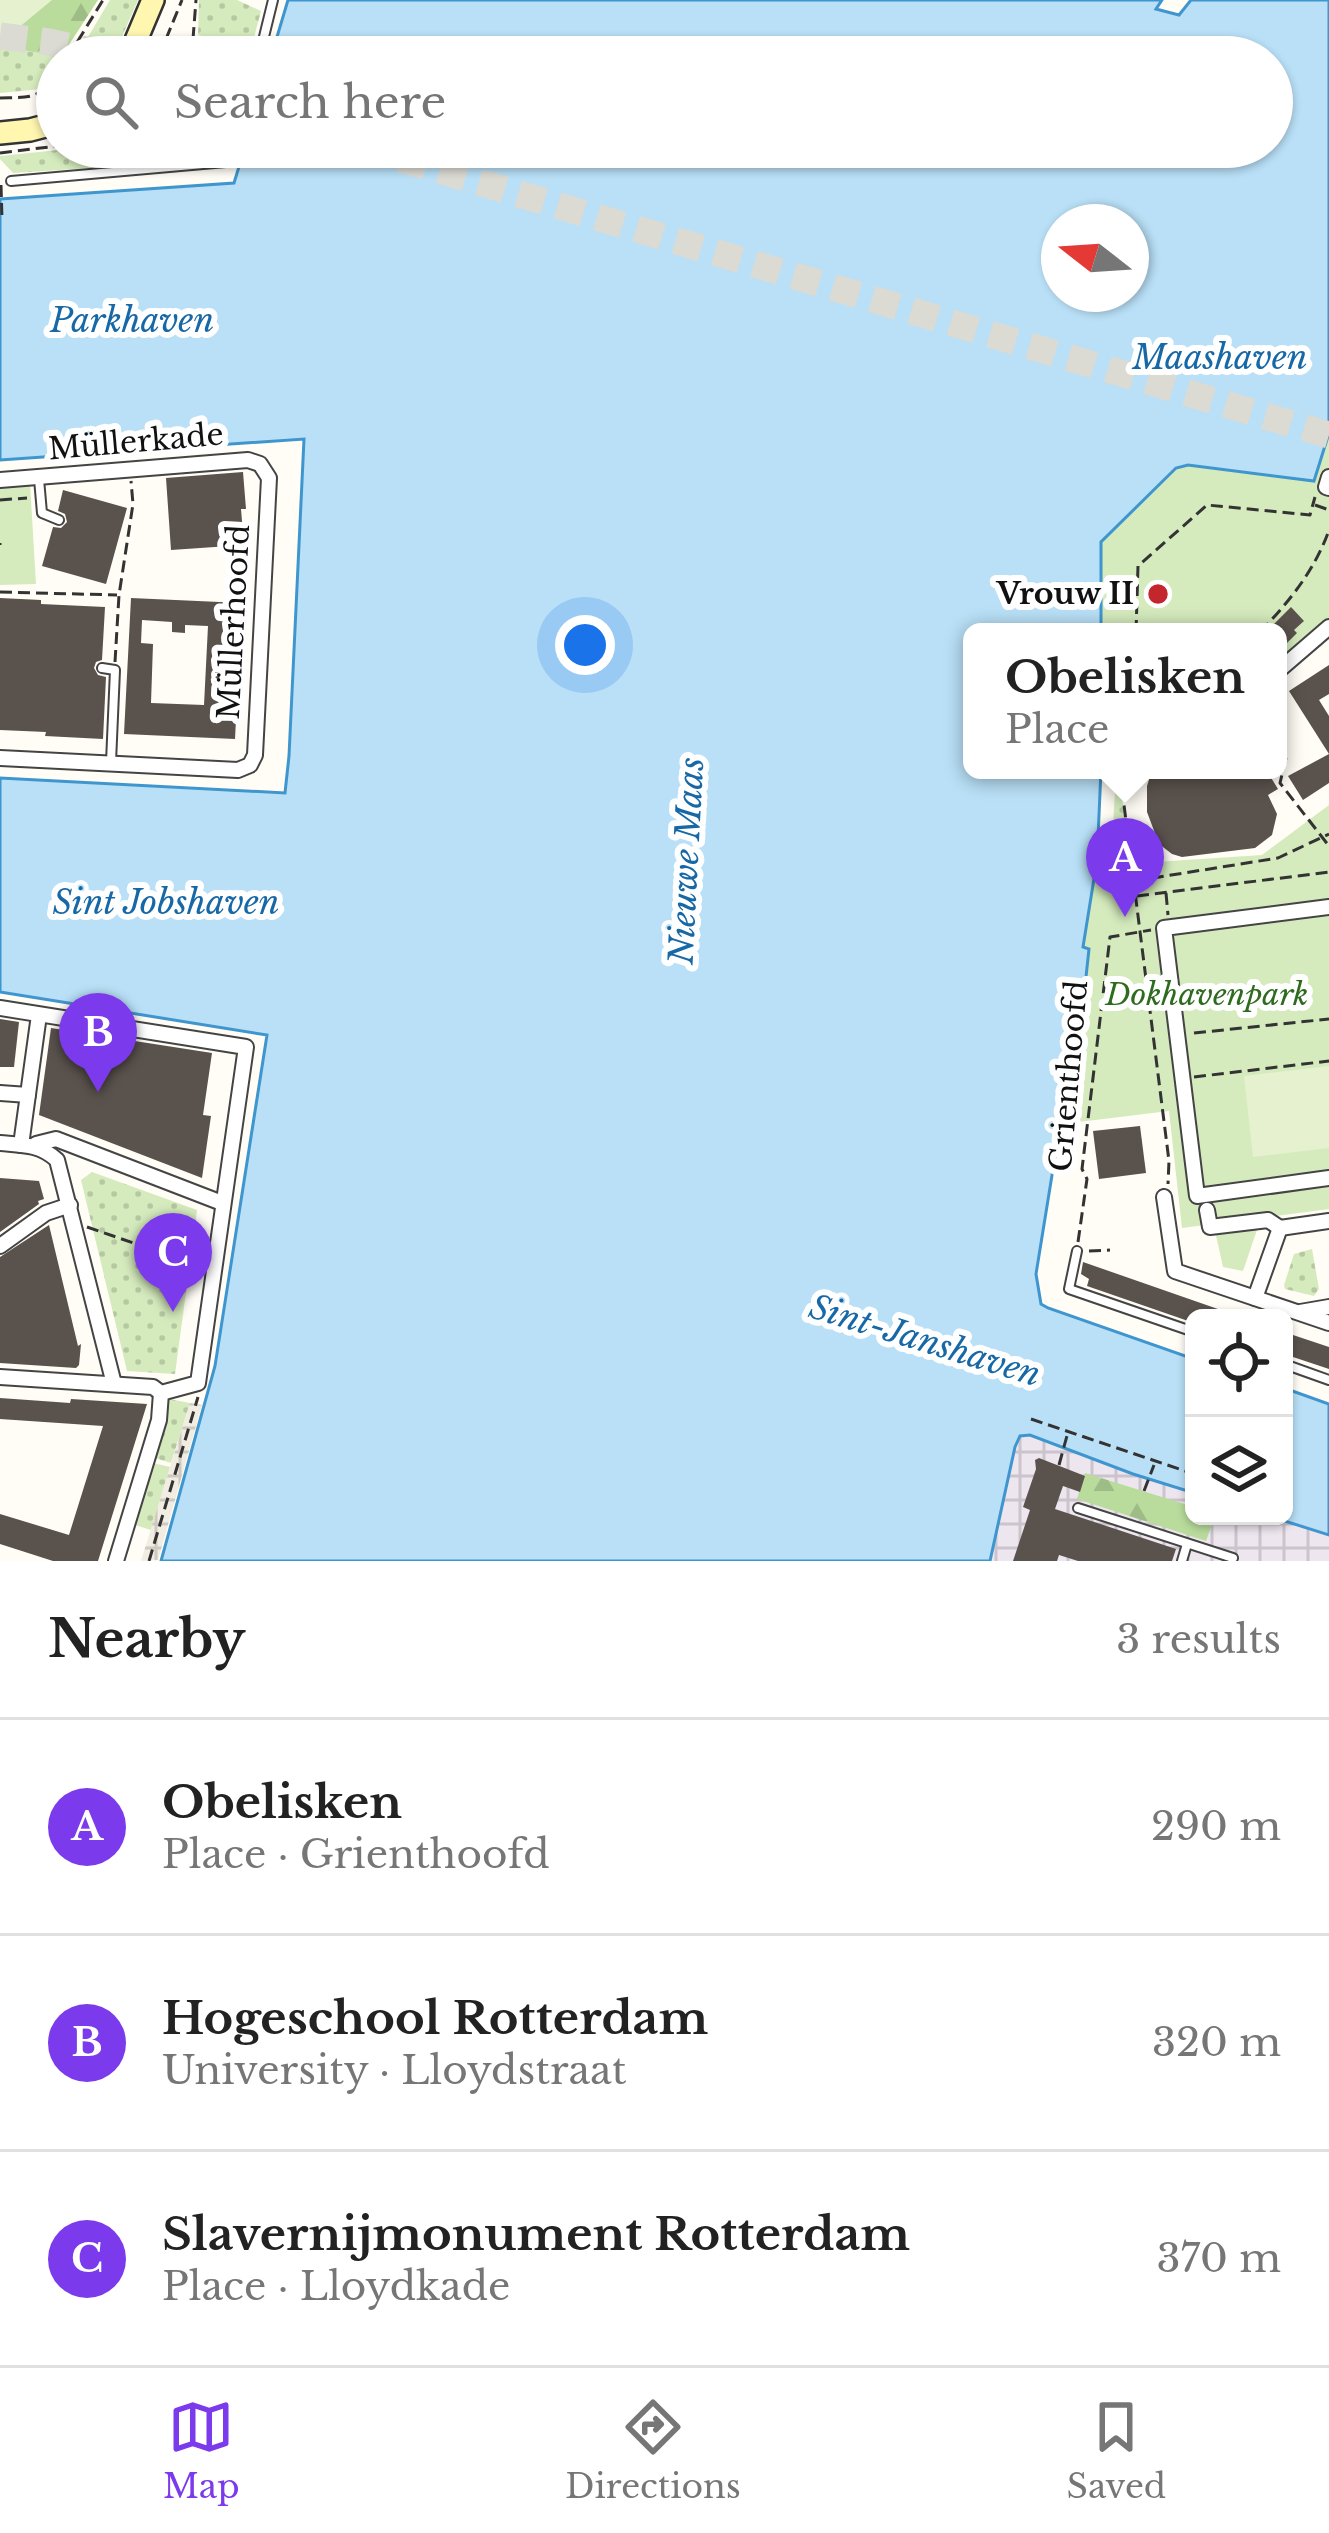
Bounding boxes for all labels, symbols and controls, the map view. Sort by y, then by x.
search box [36,36,1293,168]
icon: search [78,69,144,135]
text: Search here [174,74,446,130]
north arrow [1041,204,1149,312]
water label: Parkhaven [49,300,214,341]
water label: Maashaven [1132,337,1307,378]
street label: Müllerkade [47,415,225,468]
street label: Müllerhoofd [210,523,257,721]
place label: Vrouw II [996,575,1134,612]
marker: Vrouw II [1145,581,1171,607]
your location [555,615,615,675]
popup [963,623,1287,779]
text: Obelisken [1005,649,1245,705]
text: Place [1005,705,1109,754]
water label: Nieuwe Maas [661,756,712,967]
pin: A [1086,818,1164,917]
water label: Sint Jobshaven [53,882,279,923]
park label: Dokhavenpark [1105,976,1308,1013]
street label: Grienthoofd [1042,979,1095,1173]
pin: B [59,993,137,1092]
pin: C [134,1213,212,1312]
water label: Sint-Janshaven [804,1286,1045,1395]
map controls [1185,1309,1293,1525]
button: locate [1185,1309,1293,1417]
button: layers [1185,1417,1293,1525]
text: Nearby [48,1608,245,1671]
text: 3 results [1116,1615,1281,1664]
text: Obelisken [162,1774,402,1830]
text: A [71,1802,103,1851]
text: 290 m [1151,1802,1281,1851]
text: Place · Grienthoofd [162,1830,549,1879]
text: Hogeschool Rotterdam [162,1990,708,2046]
text: B [71,2018,103,2067]
text: 320 m [1152,2018,1281,2067]
text: University · Lloydstraat [162,2046,626,2095]
text: Slavernijmonument Rotterdam [162,2206,910,2262]
text: C [71,2234,103,2283]
text: 370 m [1157,2234,1281,2283]
text: Place · Lloydkade [162,2262,510,2311]
tab: Map [163,2394,240,2507]
tab: Directions [565,2394,741,2507]
tab: Saved [1067,2394,1166,2507]

